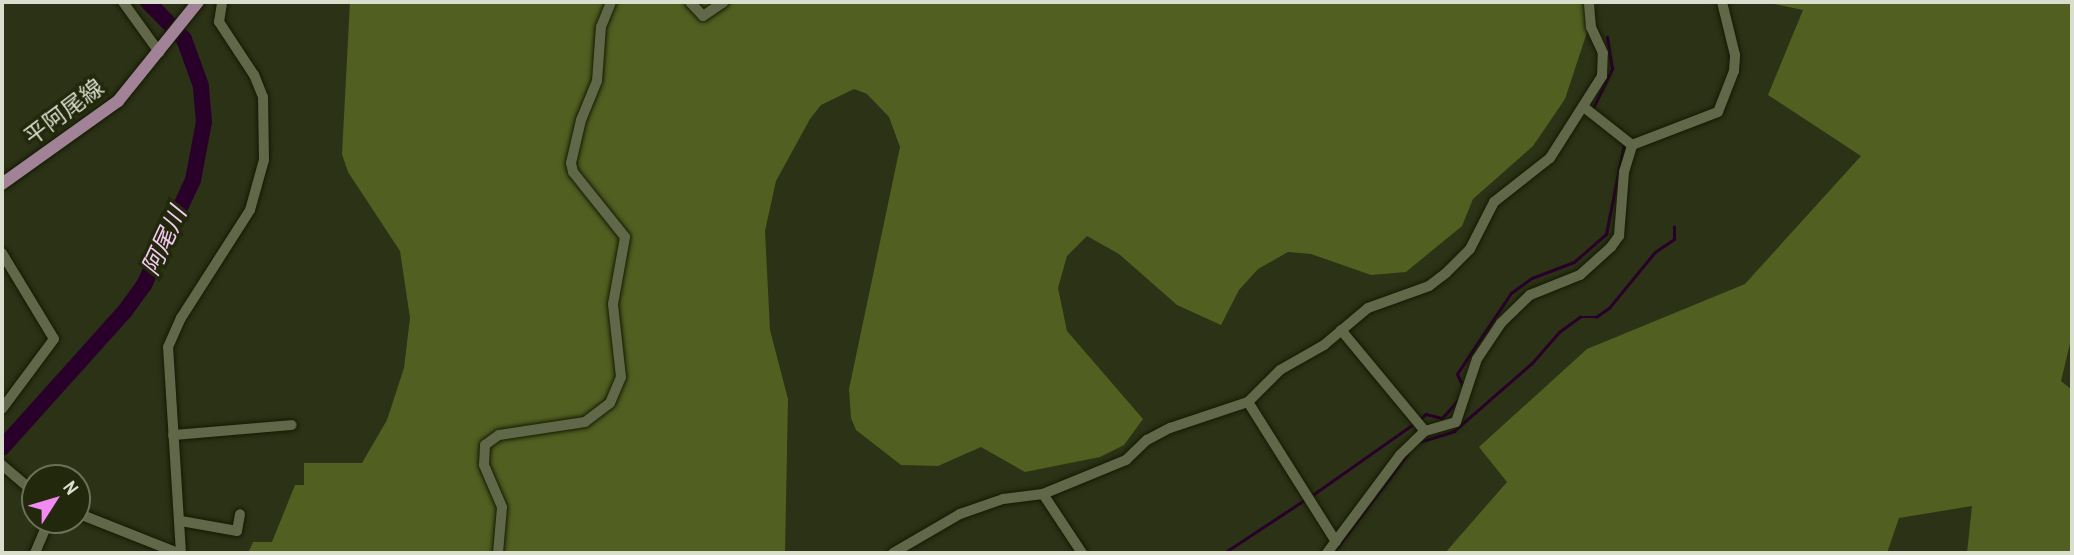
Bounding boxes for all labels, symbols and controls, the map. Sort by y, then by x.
street label: 平阿尾線 [19,73,109,151]
water label: 阿尾川 [136,202,192,280]
north arrow [21,464,91,534]
text: N [57,475,85,500]

